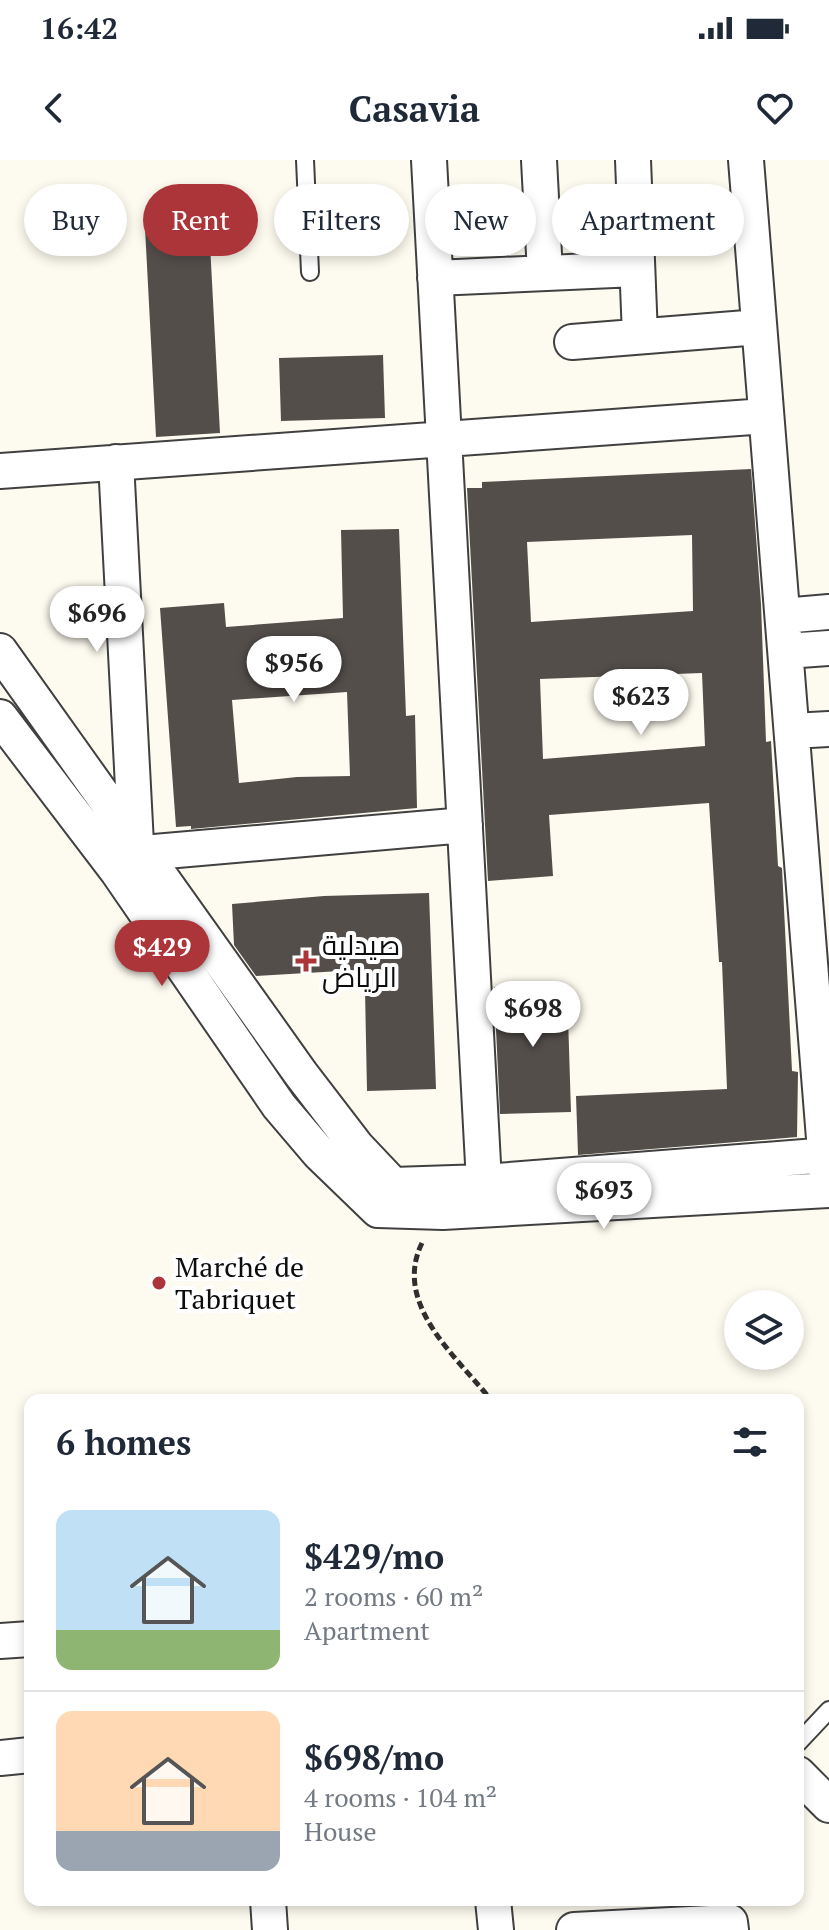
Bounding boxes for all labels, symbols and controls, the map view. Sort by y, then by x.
text: 16:42 [40,8,118,48]
text: Casavia [349,85,480,132]
icon: back [32,86,76,130]
icon: heart [753,86,797,130]
chip: Buy [24,184,127,256]
chip: Rent [143,184,258,256]
chip: Filters [274,184,409,256]
chip: New [425,184,536,256]
chip: Apartment [552,184,744,256]
pin: $696 [50,586,144,654]
text: $696 [68,595,126,629]
pin: $956 [247,636,341,704]
text: $956 [265,645,323,679]
pin: $623 [594,669,688,737]
text: $623 [612,678,670,712]
pin: $429 [115,920,209,988]
place label: صيدلية الرياض [322,926,400,995]
text: $429 [133,929,191,963]
marker: صيدلية الرياض [297,952,315,970]
pin: $698 [486,981,580,1049]
text: $698 [504,990,562,1024]
pin: $693 [557,1163,651,1231]
text: $693 [575,1172,633,1206]
place label: Marché de Tabriquet [175,1248,304,1317]
marker: Marché de Tabriquet [150,1274,168,1292]
map controls [724,1290,804,1370]
button: layers [724,1290,804,1370]
text: 6 homes [56,1420,191,1465]
icon: filters [728,1420,772,1464]
text: $429/mo [304,1534,444,1579]
icon: home [120,1542,216,1638]
text: 2 rooms · 60 m² [304,1579,483,1613]
text: Apartment [304,1613,430,1647]
text: $698/mo [304,1735,444,1780]
icon: home [120,1743,216,1839]
text: 4 rooms · 104 m² [304,1780,497,1814]
text: House [304,1814,377,1848]

